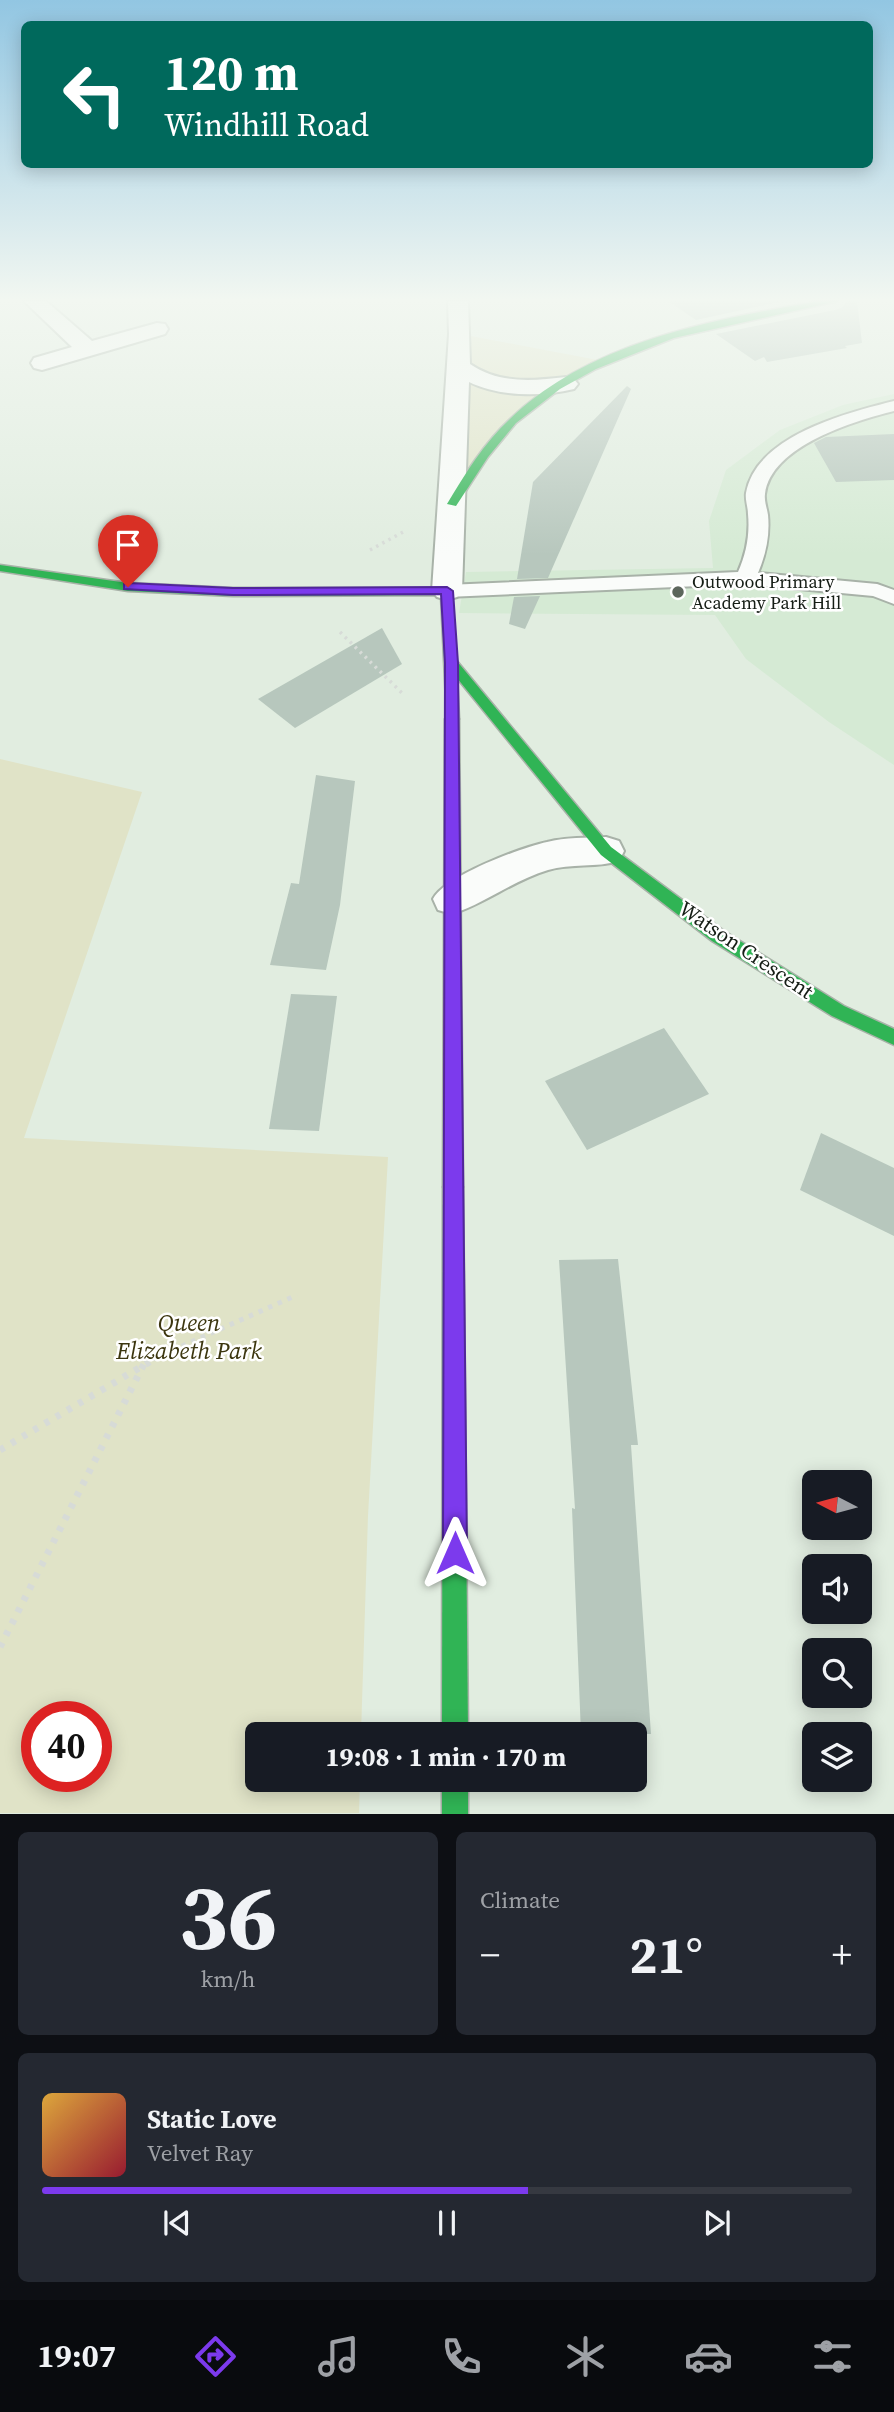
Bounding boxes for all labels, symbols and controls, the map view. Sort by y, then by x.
text: 120 m [164,39,299,106]
icon: left [49,49,140,140]
text: Windhill Road [164,103,369,147]
pin [98,515,158,587]
icon: arrive [109,526,147,564]
place label: Outwood Primary Academy Park Hill [692,569,841,615]
marker: Outwood Primary Academy Park Hill [670,584,686,600]
street label: Watson Crescent [673,894,819,1006]
park label: Queen Elizabeth Park [115,1306,263,1367]
north arrow [802,1470,872,1540]
map controls [802,1470,872,1792]
position arrow [418,1516,492,1590]
button: sound [802,1554,872,1624]
button: search [802,1638,872,1708]
speed limit sign: 40 [21,1701,112,1792]
button: layers [802,1722,872,1792]
text: 19:08 · 1 min · 170 m [326,1739,566,1775]
text: 36 [179,1855,277,1979]
text: Climate [480,1884,560,1916]
text: 21° [629,1919,703,1990]
text: − [480,1929,500,1981]
text: + [832,1929,852,1981]
text: km/h [201,1963,255,1995]
text: Static Love [147,2101,276,2137]
text: Velvet Ray [147,2137,253,2169]
icon: previous [158,2204,196,2242]
icon: pause [428,2204,466,2242]
icon: next [698,2204,736,2242]
icon: directions [191,2332,240,2381]
icon: music [314,2332,363,2381]
icon: phone [437,2332,486,2381]
icon: climate [561,2332,610,2381]
icon: car [684,2332,733,2381]
icon: filters [808,2332,857,2381]
text: 19:07 [37,2334,116,2378]

